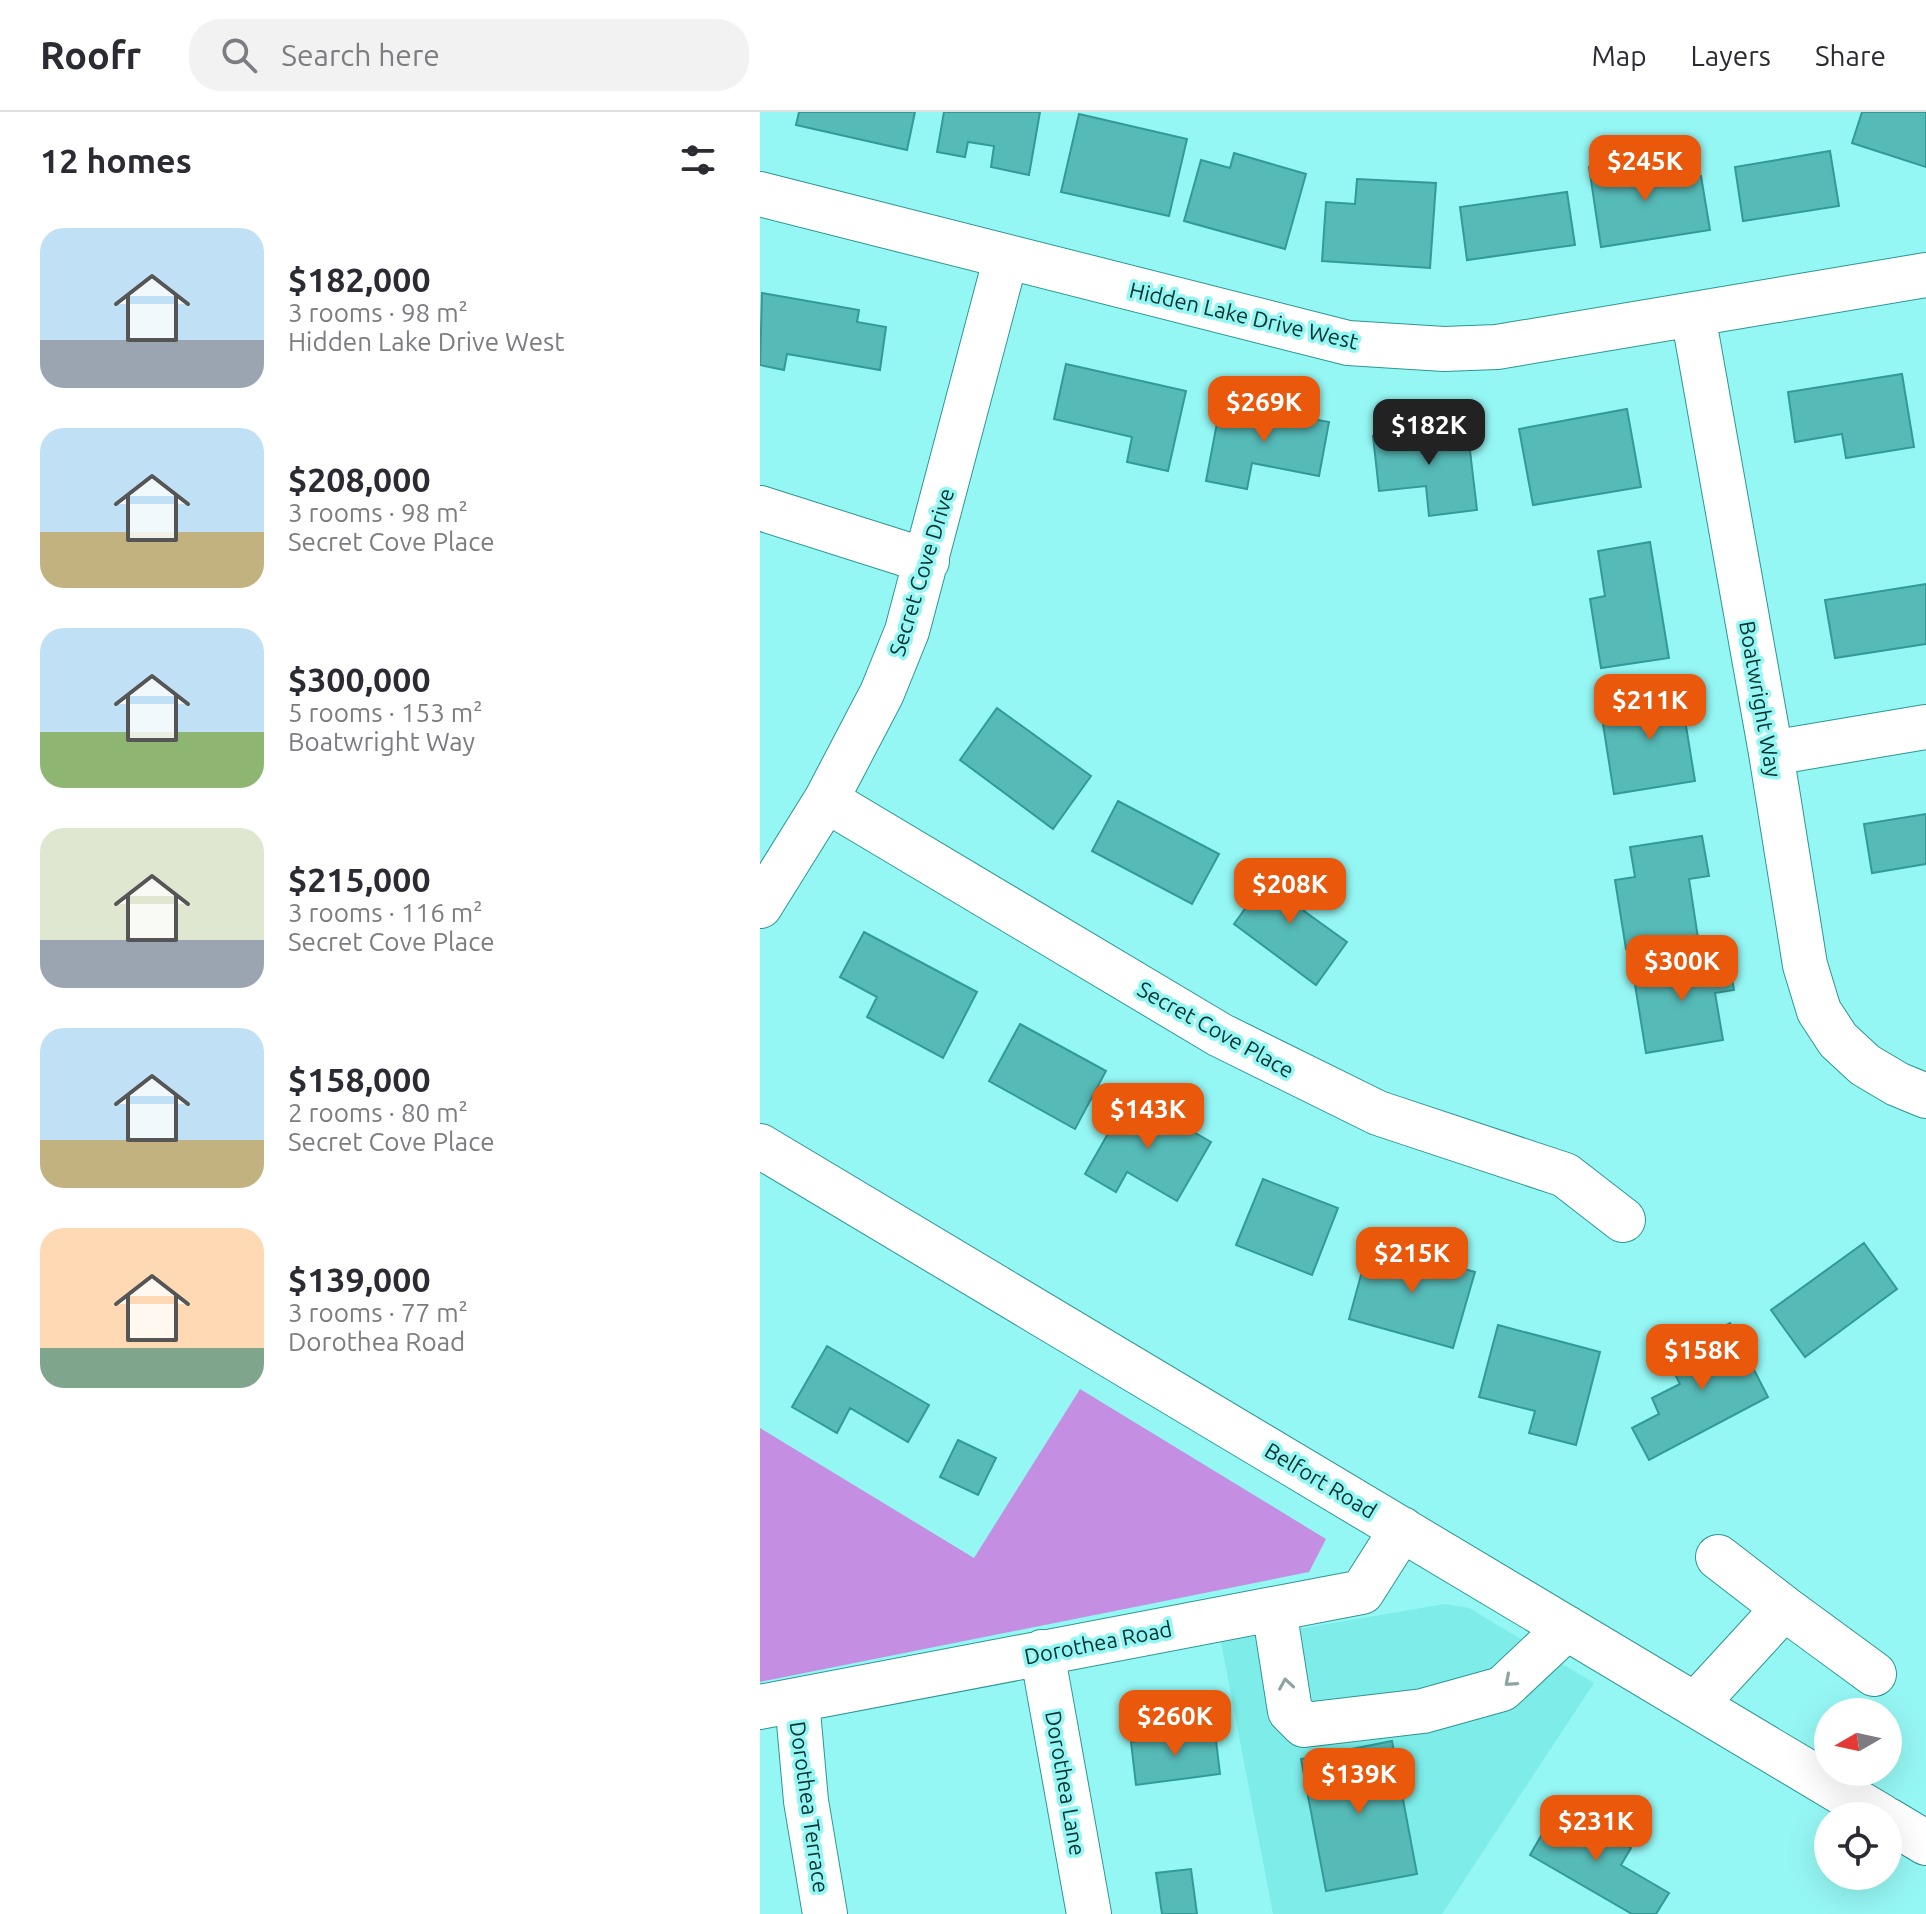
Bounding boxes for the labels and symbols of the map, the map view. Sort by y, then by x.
pin: $245K [1589,135,1701,203]
street label: Hidden Lake Drive West [1127,276,1361,354]
pin: $269K [1208,376,1320,444]
pin: $182K [1373,399,1485,467]
street label: Secret Cove Drive [884,485,958,659]
street label: Boatwright Way [1735,619,1787,779]
pin: $211K [1594,674,1706,742]
pin: $208K [1234,858,1346,926]
pin: $300K [1626,935,1738,1003]
street label: Secret Cove Place [1133,976,1299,1082]
pin: $143K [1092,1083,1204,1151]
pin: $215K [1356,1227,1468,1295]
pin: $158K [1646,1324,1758,1392]
street label: Belfort Road [1261,1437,1381,1523]
street label: Dorothea Road [1022,1615,1174,1669]
one-way arrow [1505,1671,1519,1686]
one-way arrow [1278,1677,1295,1691]
pin: $260K [1119,1690,1231,1758]
north arrow [1814,1698,1902,1786]
street label: Dorothea Lane [1041,1709,1091,1857]
street label: Dorothea Terrace [786,1720,834,1894]
pin: $139K [1303,1748,1415,1816]
pin: $231K [1540,1795,1652,1863]

